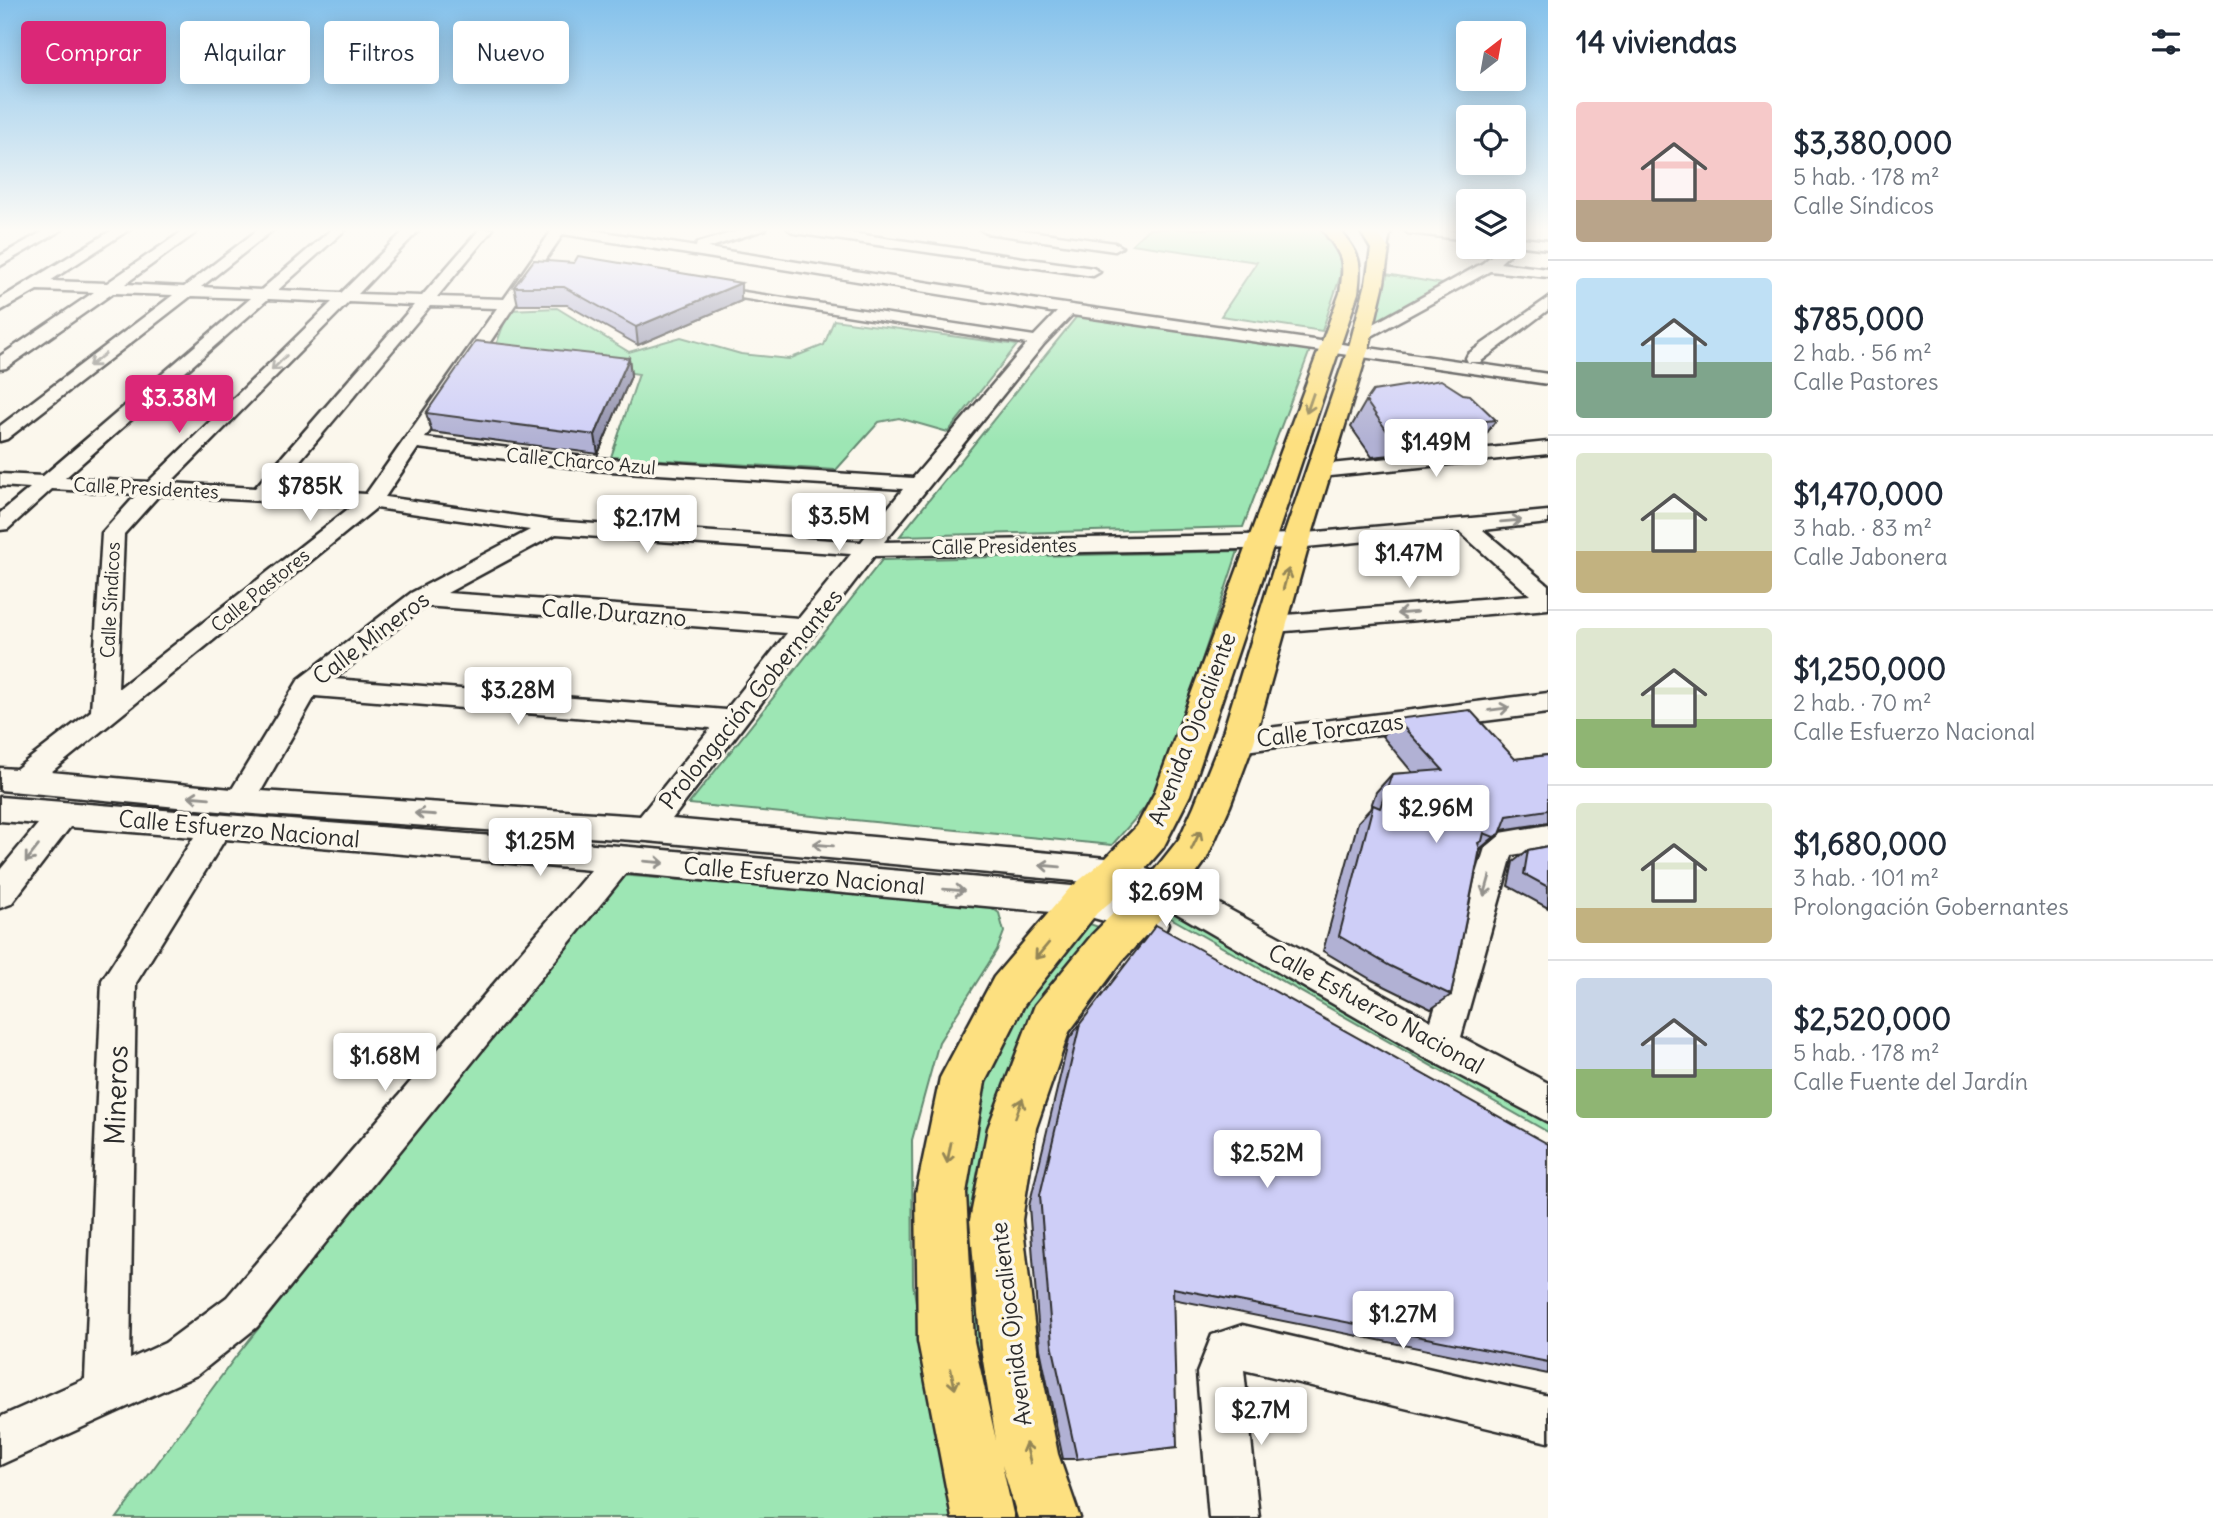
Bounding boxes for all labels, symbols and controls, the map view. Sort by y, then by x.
chip: Comprar [21,21,166,84]
chip: Alquilar [180,21,310,84]
chip: Filtros [324,21,439,84]
chip: Nuevo [453,21,569,84]
north arrow [1456,21,1526,91]
map controls [1456,21,1526,259]
text: 14 viviendas [1576,23,1737,61]
icon: filters [2147,23,2185,61]
button: locate [1456,105,1526,175]
text: $3,380,000 [1793,124,1953,162]
icon: home [1632,130,1716,214]
text: 5 hab. · 178 m² [1793,162,1940,191]
button: layers [1456,189,1526,259]
text: Calle Síndicos [1793,191,1934,220]
text: $785,000 [1793,300,1924,338]
icon: home [1632,306,1716,390]
text: 2 hab. · 56 m² [1793,338,1932,367]
one-way arrow [88,353,107,368]
one-way arrow [270,355,287,372]
text: Calle Pastores [1793,367,1938,396]
pin: $3.38M [122,376,236,435]
text: $3.38M [141,383,217,412]
one-way arrow [1303,392,1315,414]
pin: $1.49M [1379,420,1493,479]
text: $1.49M [1400,427,1472,456]
street label: Calle Charco Azul [505,443,657,479]
pin: $785K [261,463,359,523]
text: $785K [278,471,342,500]
street label: Calle Presidentes [73,472,219,504]
text: $1,470,000 [1793,475,1944,513]
icon: home [1632,481,1716,565]
pin: $3.5M [790,494,888,553]
pin: $2.17M [590,496,704,555]
text: $3.5M [808,501,870,530]
text: $2.17M [613,503,681,532]
text: 3 hab. · 83 m² [1793,513,1932,542]
one-way arrow [1499,514,1521,527]
pin: $1.47M [1352,530,1466,590]
street label: Calle Presidentes [931,533,1077,559]
text: $1.47M [1375,538,1443,567]
street label: Calle Síndicos [95,541,125,659]
text: Calle Jabonera [1793,542,1948,571]
street label: Calle Pastores [206,543,314,637]
one-way arrow [1280,568,1293,591]
street label: Prolongación Gobernantes [653,582,849,815]
street label: Calle Mineros [307,584,435,691]
street label: Calle Durazno [540,593,688,632]
one-way arrow [1396,607,1419,620]
street label: Avenida Ojocaliente [1141,628,1242,830]
text: $1,250,000 [1793,650,1946,688]
icon: home [1632,656,1716,740]
pin: $3.28M [461,668,575,727]
text: $3.28M [480,675,556,704]
text: 2 hab. · 70 m² [1793,688,1932,717]
one-way arrow [1488,702,1510,715]
street label: Calle Torcazas [1255,706,1405,753]
text: Calle Esfuerzo Nacional [1793,717,2035,746]
pin: $2.96M [1379,786,1493,845]
one-way arrow [188,790,210,803]
text: $2.96M [1398,793,1474,822]
street label: Calle Esfuerzo Nacional [117,804,361,854]
one-way arrow [415,807,437,820]
pin: $1.25M [483,818,597,878]
text: $1,680,000 [1793,825,1947,863]
text: $1.25M [505,826,575,855]
one-way arrow [1190,830,1204,851]
icon: home [1632,831,1716,915]
one-way arrow [812,838,835,851]
one-way arrow [24,844,39,862]
street label: Calle Esfuerzo Nacional [682,851,926,901]
one-way arrow [642,856,665,869]
one-way arrow [1039,859,1062,872]
text: 3 hab. · 101 m² [1793,863,1939,892]
pin: $2.69M [1109,870,1223,929]
one-way arrow [1480,875,1493,897]
text: $2.69M [1128,877,1204,906]
one-way arrow [942,883,965,896]
text: Prolongación Gobernantes [1793,892,2069,921]
street label: Calle Esfuerzo Nacional [1263,937,1489,1080]
one-way arrow [1034,941,1050,959]
text: $2,520,000 [1793,1000,1951,1038]
icon: home [1632,1006,1716,1090]
pin: $1.68M [328,1034,442,1093]
text: 5 hab. · 178 m² [1793,1038,1940,1067]
text: $1.68M [349,1041,421,1070]
street label: Mineros [96,1044,136,1146]
text: Calle Fuente del Jardín [1793,1067,2028,1096]
one-way arrow [1013,1097,1026,1119]
pin: $2.52M [1210,1130,1324,1190]
text: $2.52M [1230,1138,1304,1167]
one-way arrow [941,1142,955,1164]
street label: Avenida Ojocaliente [984,1221,1037,1428]
pin: $1.27M [1346,1292,1460,1351]
text: $1.27M [1369,1299,1437,1328]
one-way arrow [947,1367,961,1390]
pin: $2.7M [1212,1388,1310,1447]
text: $2.7M [1231,1395,1291,1424]
one-way arrow [1021,1442,1035,1465]

